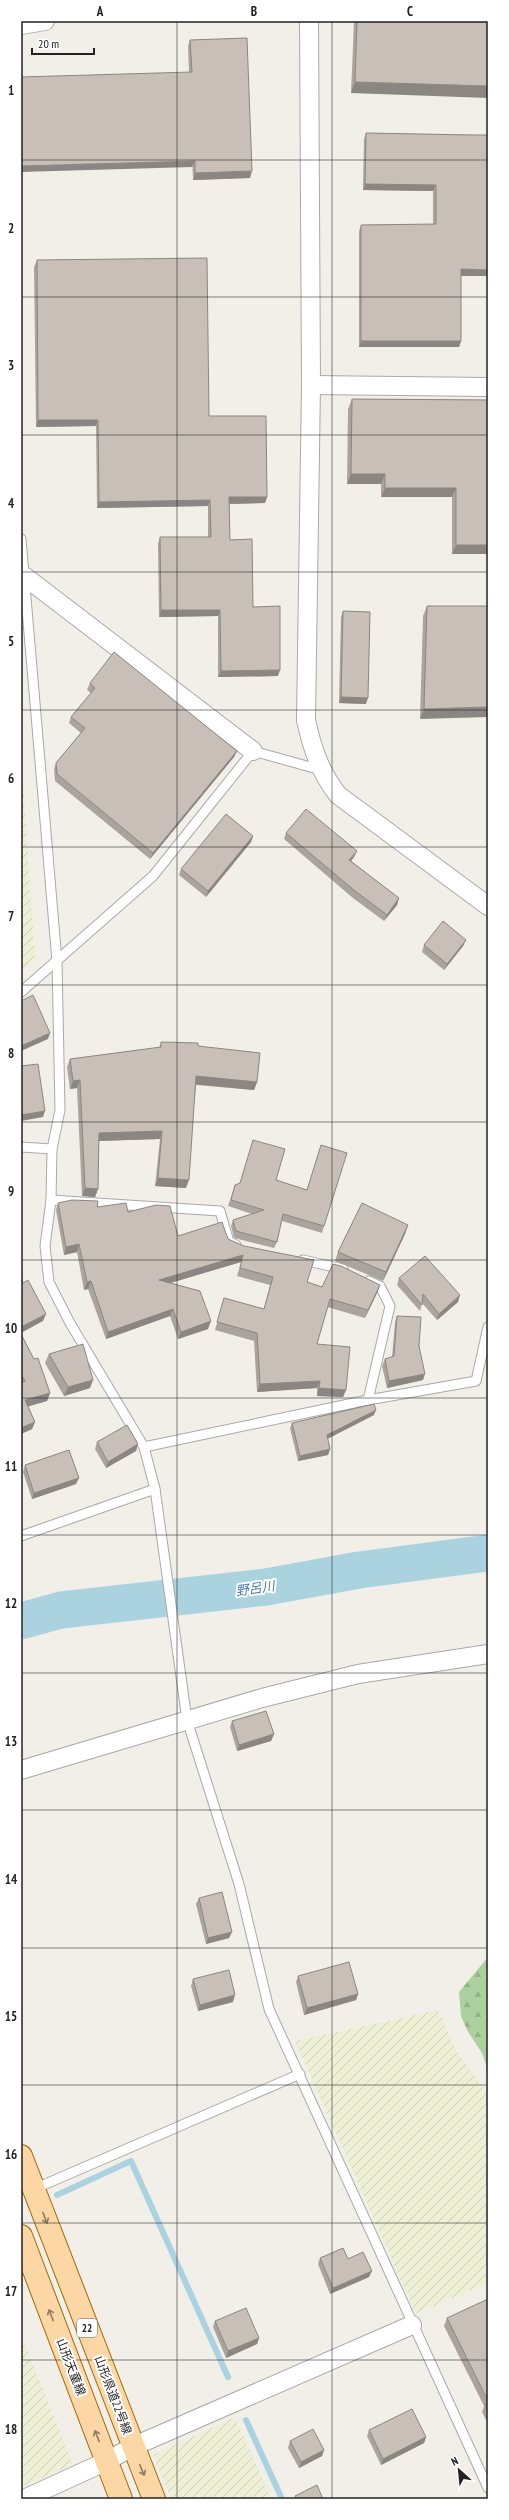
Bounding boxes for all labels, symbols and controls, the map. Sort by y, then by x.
text: A [96,3,104,20]
text: B [251,3,257,20]
text: C [407,3,413,20]
scale bar [32,30,94,56]
text: 20 m [38,36,59,51]
text: 1 [8,82,14,99]
text: 2 [8,220,14,237]
text: 3 [8,357,14,374]
text: 4 [8,495,15,512]
text: 5 [8,633,14,650]
text: 6 [8,770,14,787]
text: 7 [8,908,14,925]
text: 8 [8,1045,14,1062]
text: 9 [8,1183,14,1200]
text: 10 [5,1320,17,1337]
text: 11 [5,1458,17,1475]
water label: 野呂川 [235,1577,278,1600]
text: 12 [5,1595,17,1612]
text: 13 [5,1733,17,1750]
text: 14 [5,1871,18,1888]
text: 15 [5,2008,17,2025]
text: 16 [5,2146,17,2163]
one-way arrow [42,2212,50,2224]
text: 17 [5,2283,17,2300]
one-way arrow [47,2308,54,2321]
road number: 22 [77,2319,97,2337]
street label: 山形天童線 [54,2336,89,2398]
street label: 山形県道22号線 [92,2353,135,2436]
text: 18 [5,2421,17,2438]
one-way arrow [93,2431,101,2443]
north arrow [439,2450,479,2490]
text: N [449,2453,460,2469]
one-way arrow [139,2464,146,2476]

